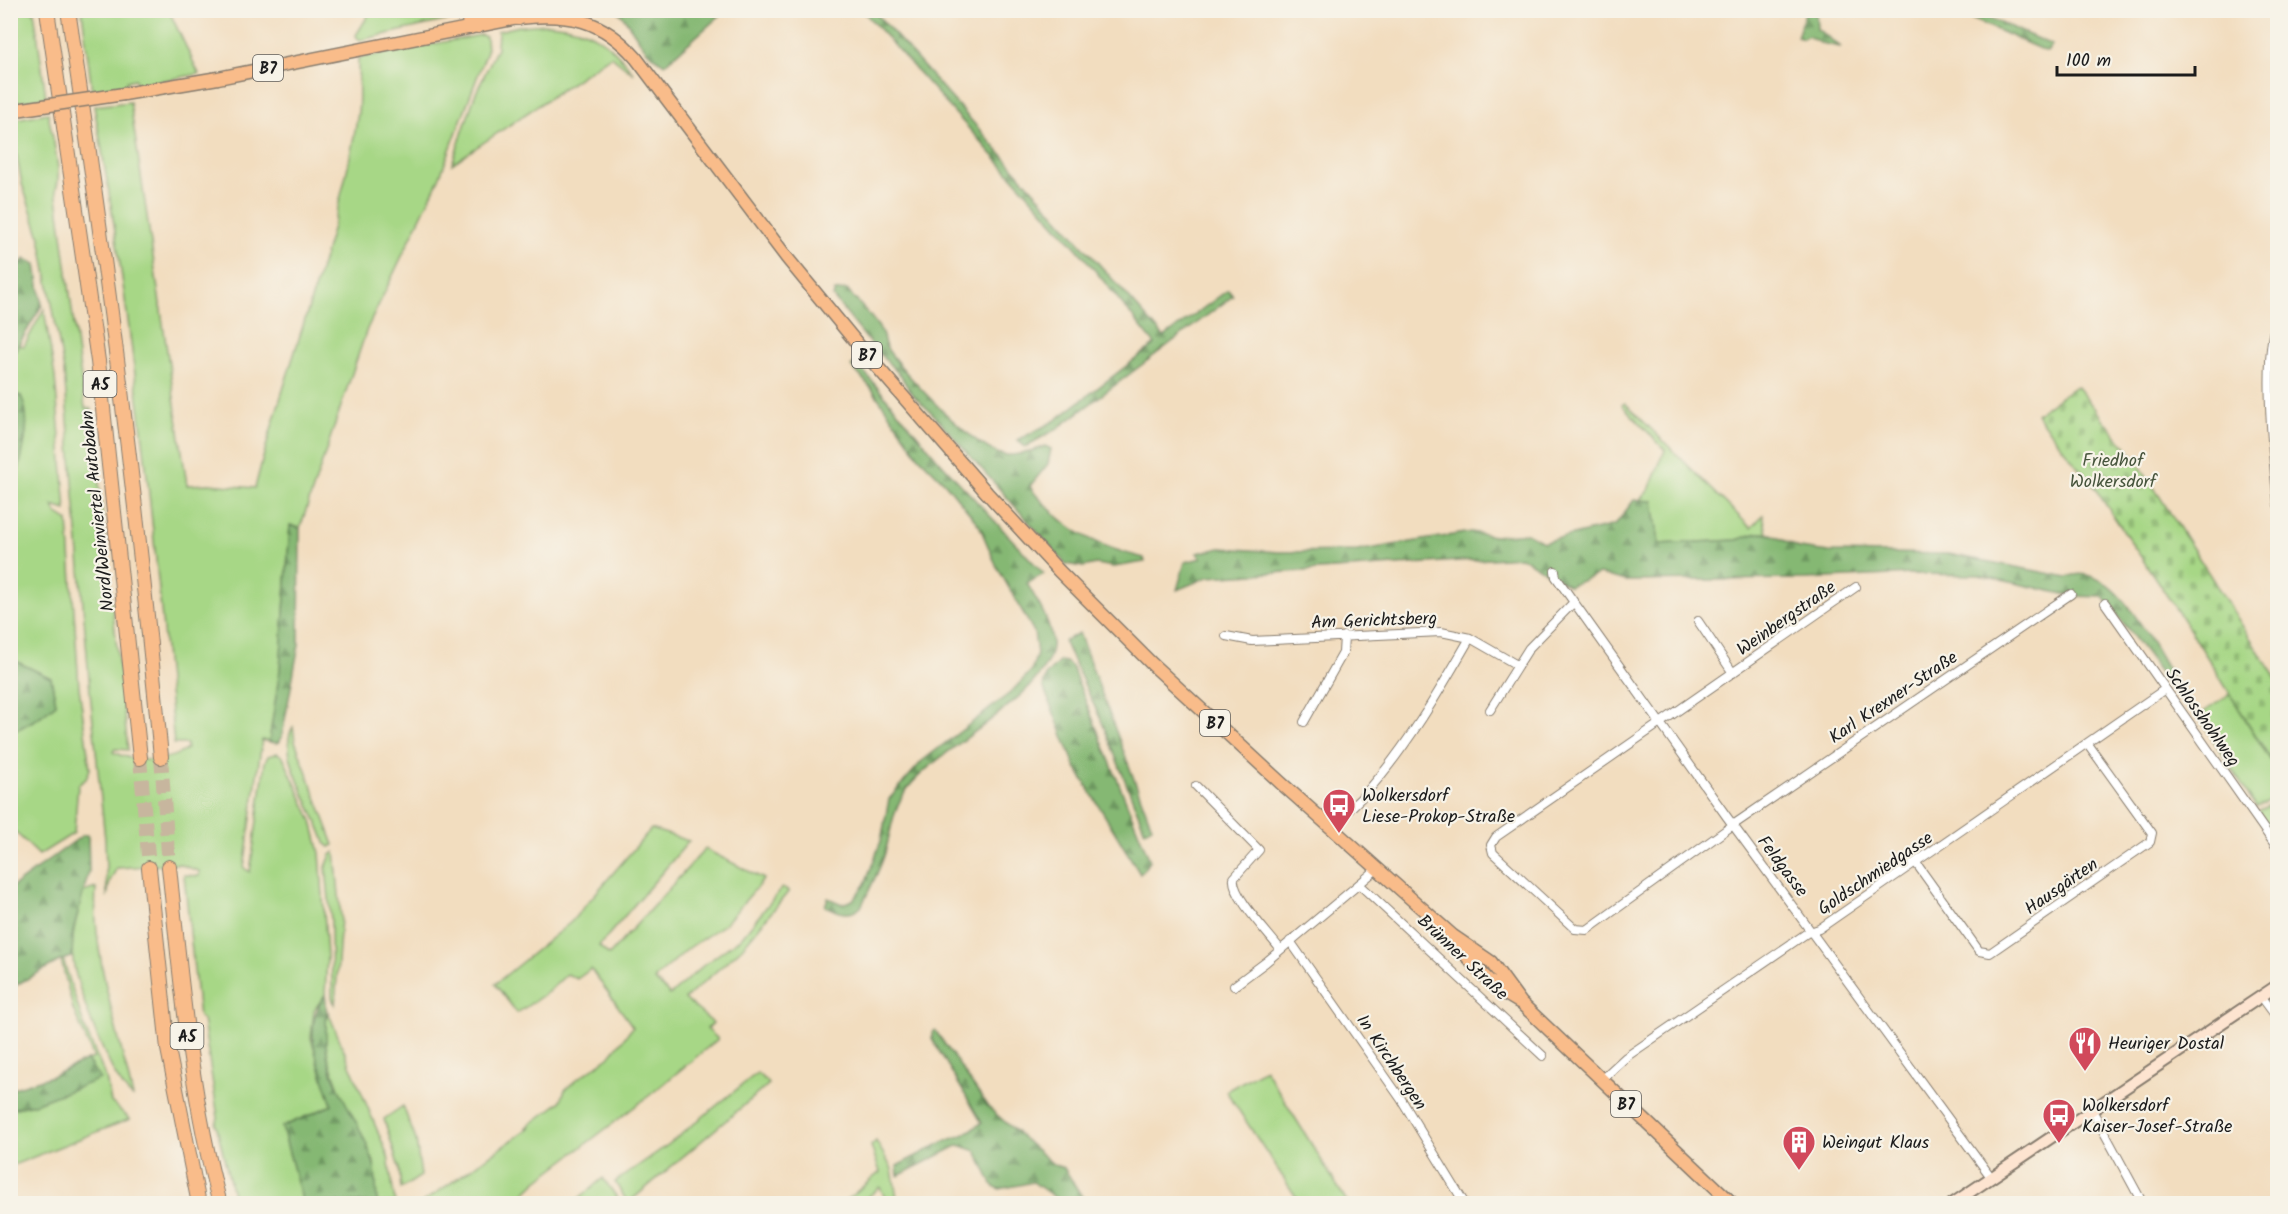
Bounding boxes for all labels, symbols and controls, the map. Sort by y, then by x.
scale bar [2057,39,2195,77]
text: 100 m [2066,47,2111,76]
road number: B7 [253,55,283,81]
road number: B7 [852,342,882,368]
road number: A5 [84,371,116,397]
street label: Nord/Weinviertel Autobahn [74,409,123,613]
park label: Friedhof Wolkersdorf [2070,447,2159,497]
street label: Weinbergstraße [1731,574,1843,664]
street label: Am Gerichtsberg [1310,605,1438,638]
street label: Karl Krexner-Straße [1823,644,1964,752]
street label: Schlosshohlweg [2157,662,2247,774]
road number: B7 [1200,710,1230,736]
place label: Wolkersdorf Liese-Prokop-Straße [1362,782,1515,832]
bus stop icon: Wolkersdorf Liese-Prokop-Straße [1321,787,1357,834]
street label: Goldschmiedgasse [1812,825,1939,924]
street label: Feldgasse [1749,830,1815,904]
street label: Hausgärten [2019,851,2105,923]
street label: Brünner Straße [1410,908,1514,1008]
street label: In Kirchbergen [1348,1009,1434,1117]
road number: A5 [170,1023,204,1049]
restaurant icon: Heuriger Dostal [2067,1025,2103,1072]
place label: Heuriger Dostal [2108,1030,2225,1059]
road number: B7 [1611,1091,1641,1117]
place label: Wolkersdorf Kaiser-Josef-Straße [2082,1092,2232,1142]
bus stop icon: Wolkersdorf Kaiser-Josef-Straße [2041,1097,2077,1144]
building icon: Weingut Klaus [1781,1124,1817,1171]
place label: Weingut Klaus [1822,1129,1930,1158]

